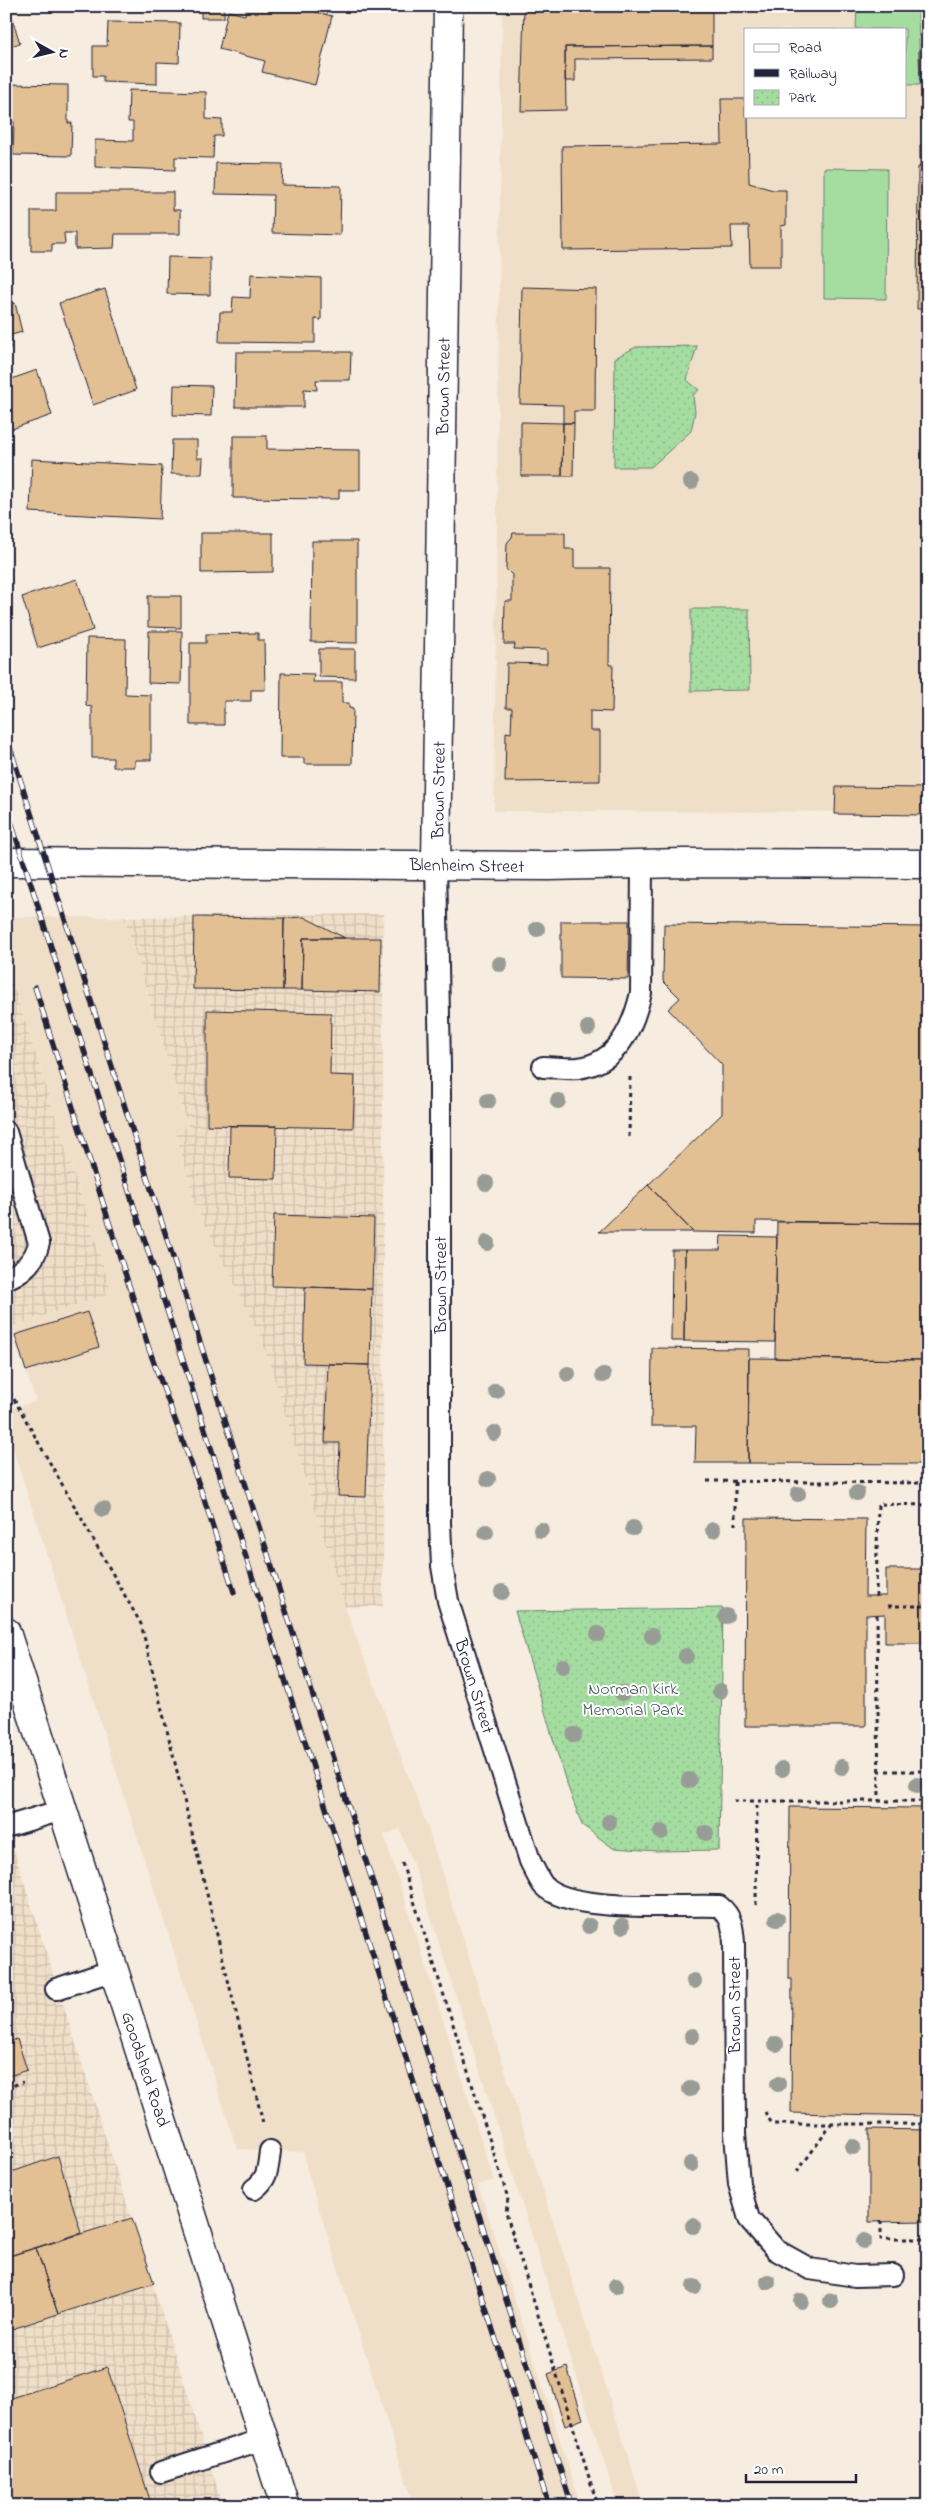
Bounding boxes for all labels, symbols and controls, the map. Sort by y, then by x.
north arrow [28,28,78,78]
legend [744,28,906,118]
text: Road [789,37,822,59]
text: N [52,47,74,60]
text: Railway [789,63,837,86]
text: Park [789,87,817,109]
street label: Brown Street [431,337,459,436]
street label: Brown Street [426,741,454,840]
street label: Blenheim Street [408,853,525,881]
street label: Brown Street [429,1236,455,1335]
street label: Brown Street [446,1635,500,1737]
park label: Norman Kirk Memorial Park [583,1677,684,1724]
street label: Brown Street [723,1956,749,2055]
street label: Goodshed Road [113,2009,175,2131]
scale bar [746,2452,856,2484]
text: 20 m [754,2459,784,2481]

